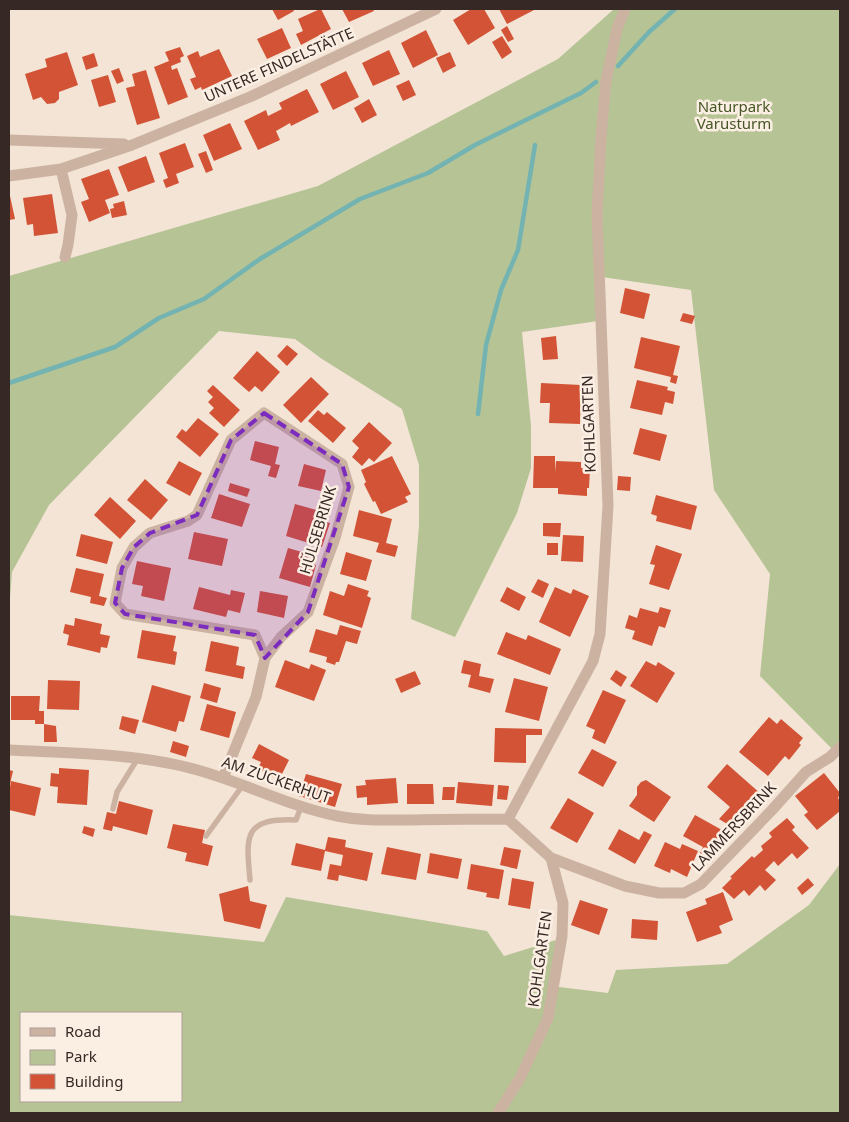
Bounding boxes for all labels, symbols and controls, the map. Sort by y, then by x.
street label: UNTERE FINDELSTÄTTE [201,22,356,106]
park label: Naturpark Varusturm [697,96,771,133]
street label: KOHLGARTEN [576,375,600,473]
street label: HÜLSEBRINK [294,482,340,576]
street label: AM ZUCKERHUT [219,751,334,807]
street label: LAMMERSBRINK [687,777,780,875]
street label: KOHLGARTEN [522,909,556,1008]
legend [20,1012,182,1102]
text: Road [65,1021,101,1041]
text: Park [65,1046,97,1066]
text: Building [65,1071,123,1091]

